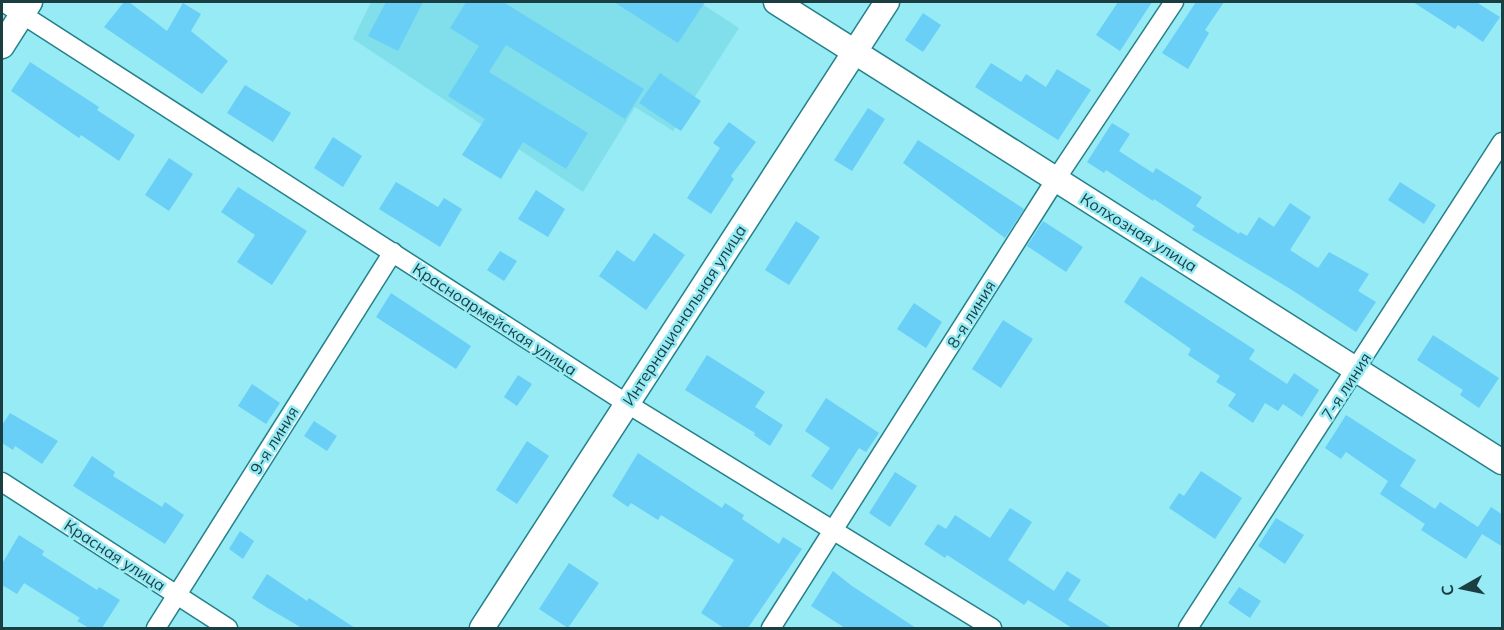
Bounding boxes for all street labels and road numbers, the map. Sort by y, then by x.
street label: Колхозная улица [1077,188,1201,276]
street label: Интернациональная улица [618,221,750,409]
street label: Красноармейская улица [409,258,581,380]
street label: 8-я линия [942,276,1000,352]
street label: 7-я линия [1317,349,1375,423]
street label: 9-я линия [245,402,303,478]
street label: Красная улица [60,515,170,595]

